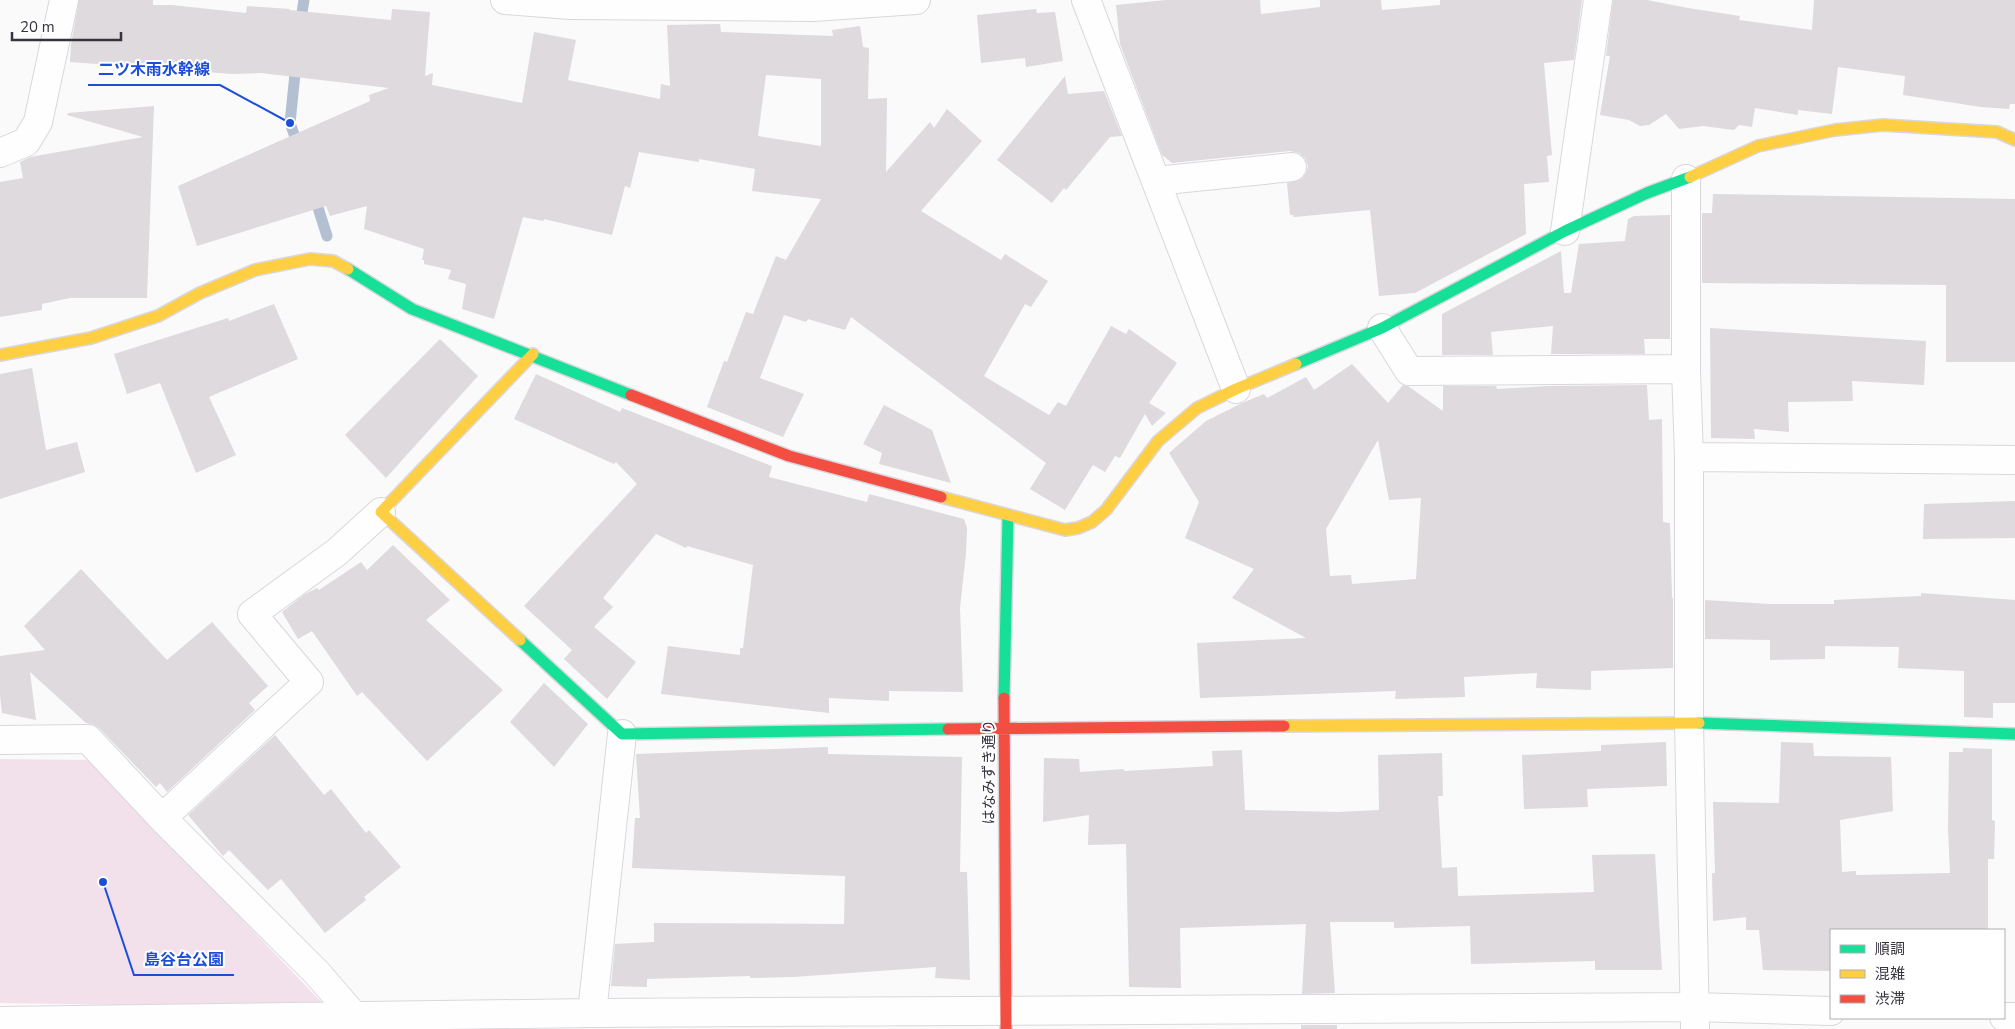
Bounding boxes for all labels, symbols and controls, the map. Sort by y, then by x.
scale bar [12,10,121,42]
text: 20 m [20,17,55,37]
callout: 二ツ木雨水幹線 [88,54,220,85]
text: 二ツ木雨水幹線 [98,59,210,81]
street label: はなみずき通り [979,719,999,825]
legend [1830,929,2005,1019]
text: 順調 [1875,939,1905,959]
callout: 島谷台公園 [134,944,234,975]
text: 島谷台公園 [144,949,224,971]
text: 混雑 [1875,964,1905,984]
text: 渋滞 [1875,989,1905,1009]

